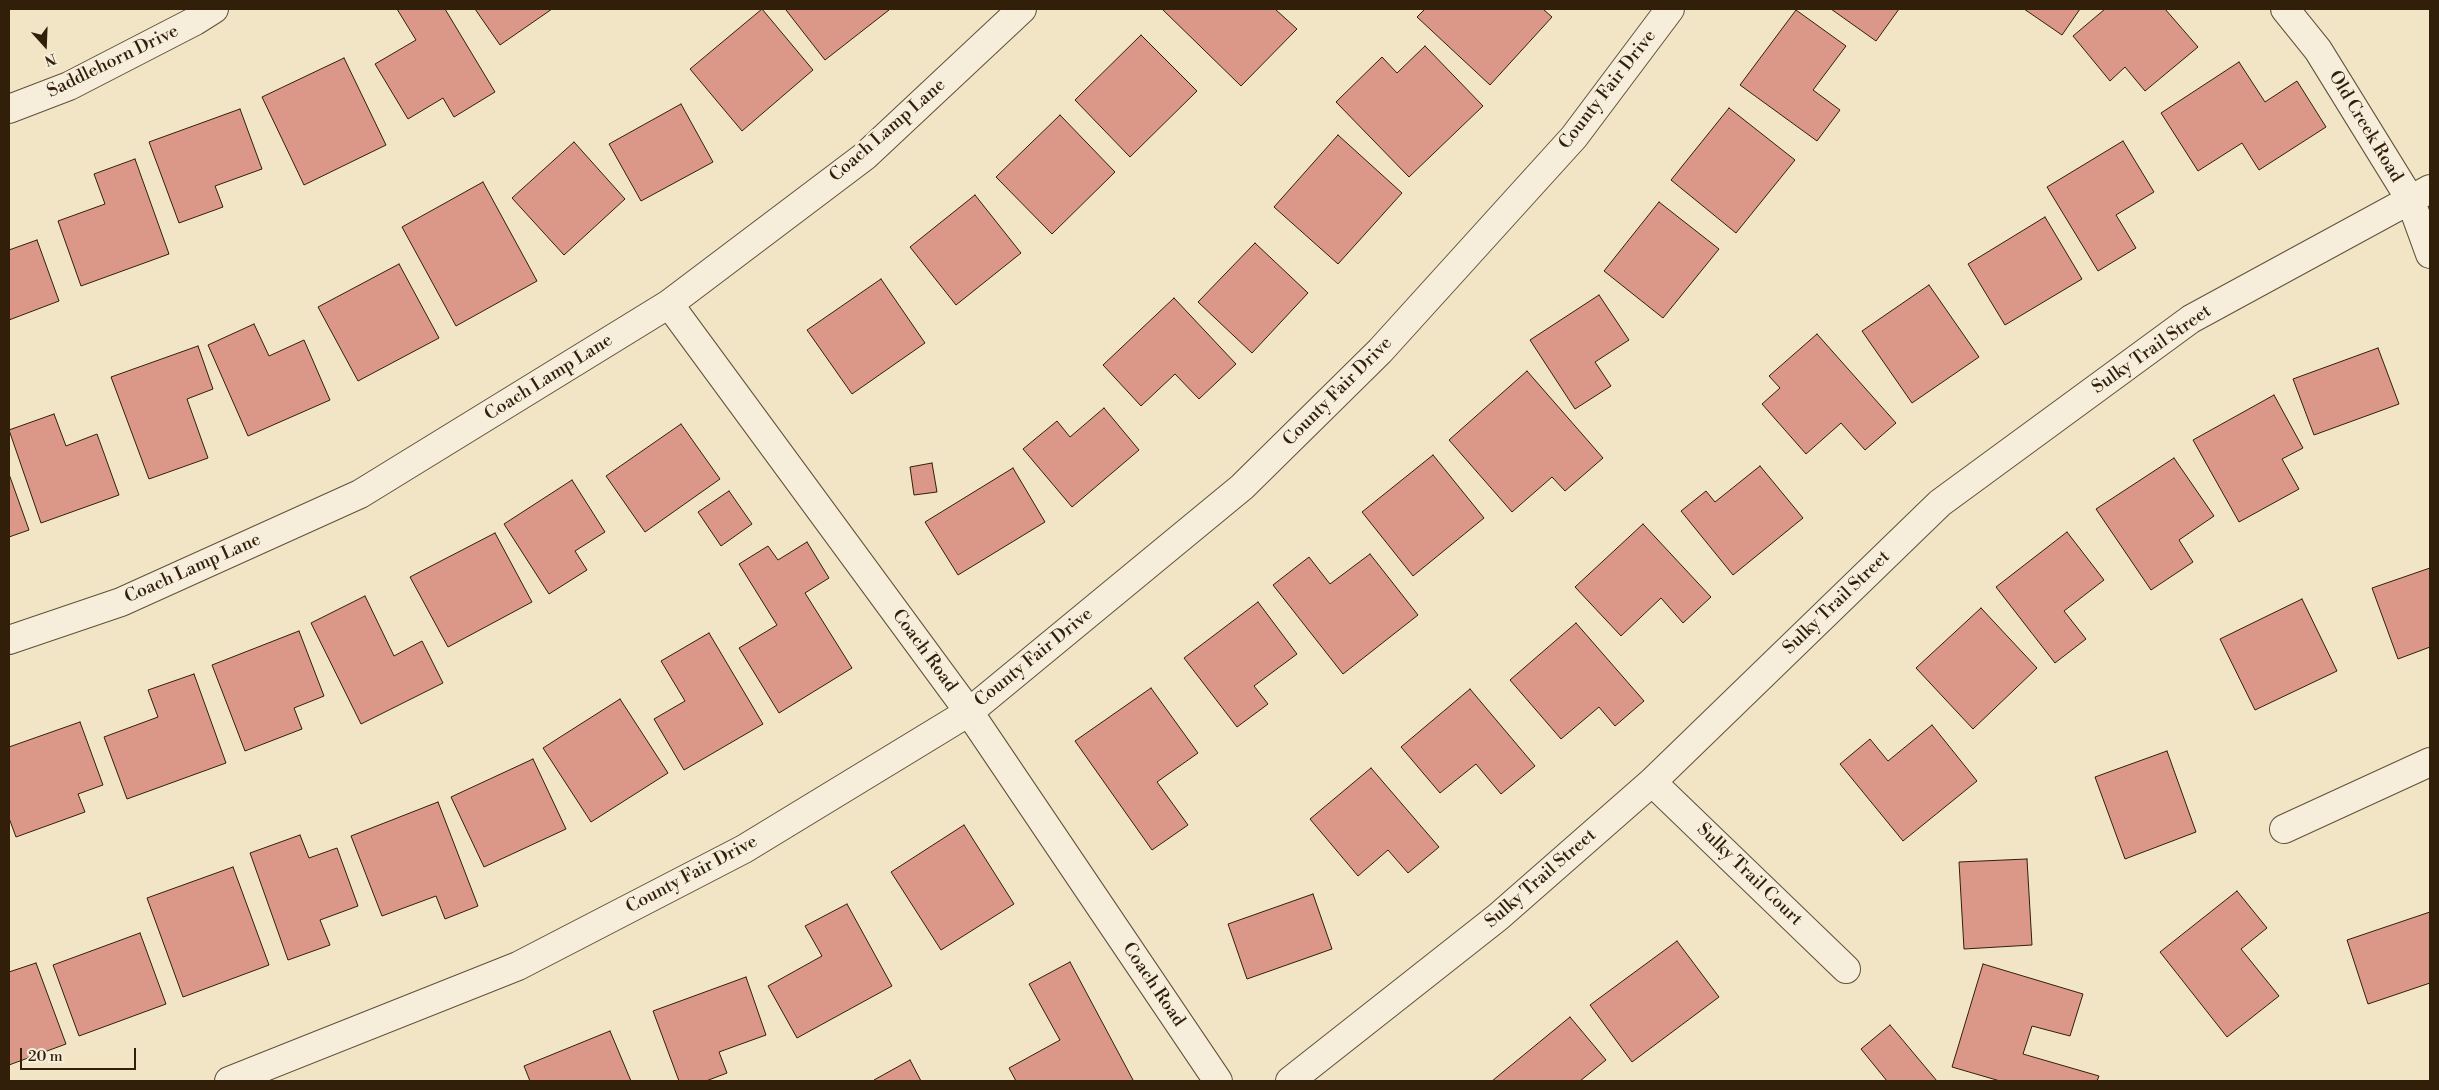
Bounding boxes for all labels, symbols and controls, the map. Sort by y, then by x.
north arrow [20,20,70,70]
street label: Saddlehorn Drive [44,21,182,103]
street label: County Fair Drive [1555,26,1661,154]
text: N [42,49,58,69]
street label: Old Creek Road [2323,67,2407,187]
street label: Coach Lamp Lane [826,75,950,187]
street label: Sulky Trail Street [2088,301,2216,399]
street label: Coach Lamp Lane [481,330,617,426]
street label: County Fair Drive [1279,333,1397,451]
street label: Coach Lamp Lane [122,529,264,609]
street label: Sulky Trail Street [1779,547,1895,659]
street label: County Fair Drive [971,604,1097,712]
street label: Coach Road [887,606,961,696]
street label: Sulky Trail Court [1692,819,1806,931]
street label: Sulky Trail Street [1481,825,1601,933]
street label: County Fair Drive [623,831,761,919]
street label: Coach Road [1117,939,1189,1031]
scale bar [22,1038,139,1070]
text: 20 m [28,1047,63,1066]

